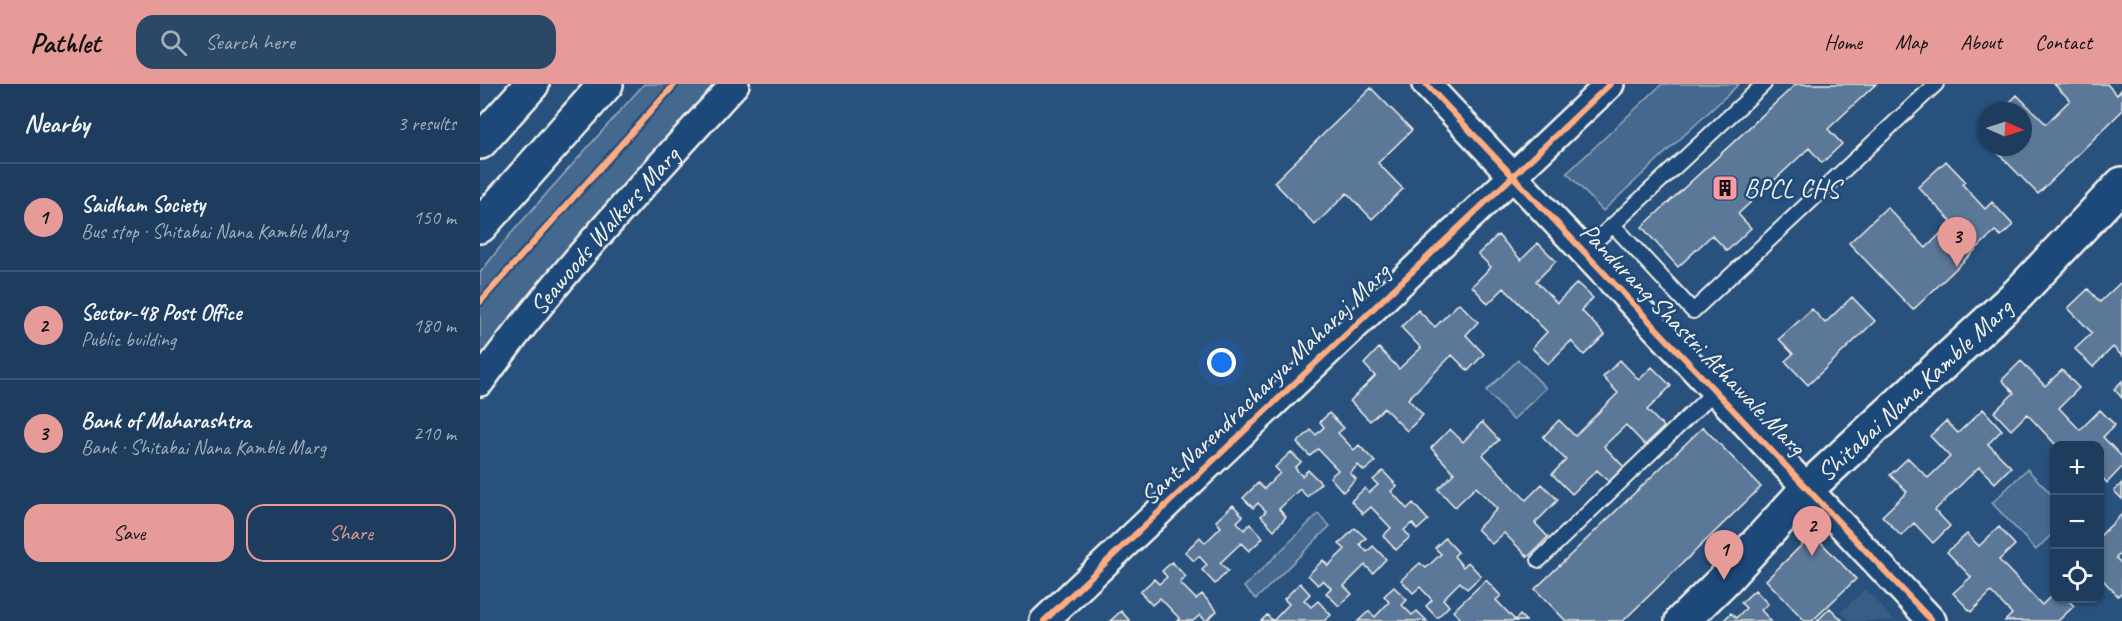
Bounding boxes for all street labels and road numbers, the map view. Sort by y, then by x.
street label: Seawoods Walkers Marg [522,138,688,321]
street label: Pandurang Shastri Athawale Marg [1573,216,1814,464]
street label: Sant Narendracharya Maharaj Marg [1133,254,1398,512]
street label: Shitabai Nana Kamble Marg [1810,290,2020,488]

